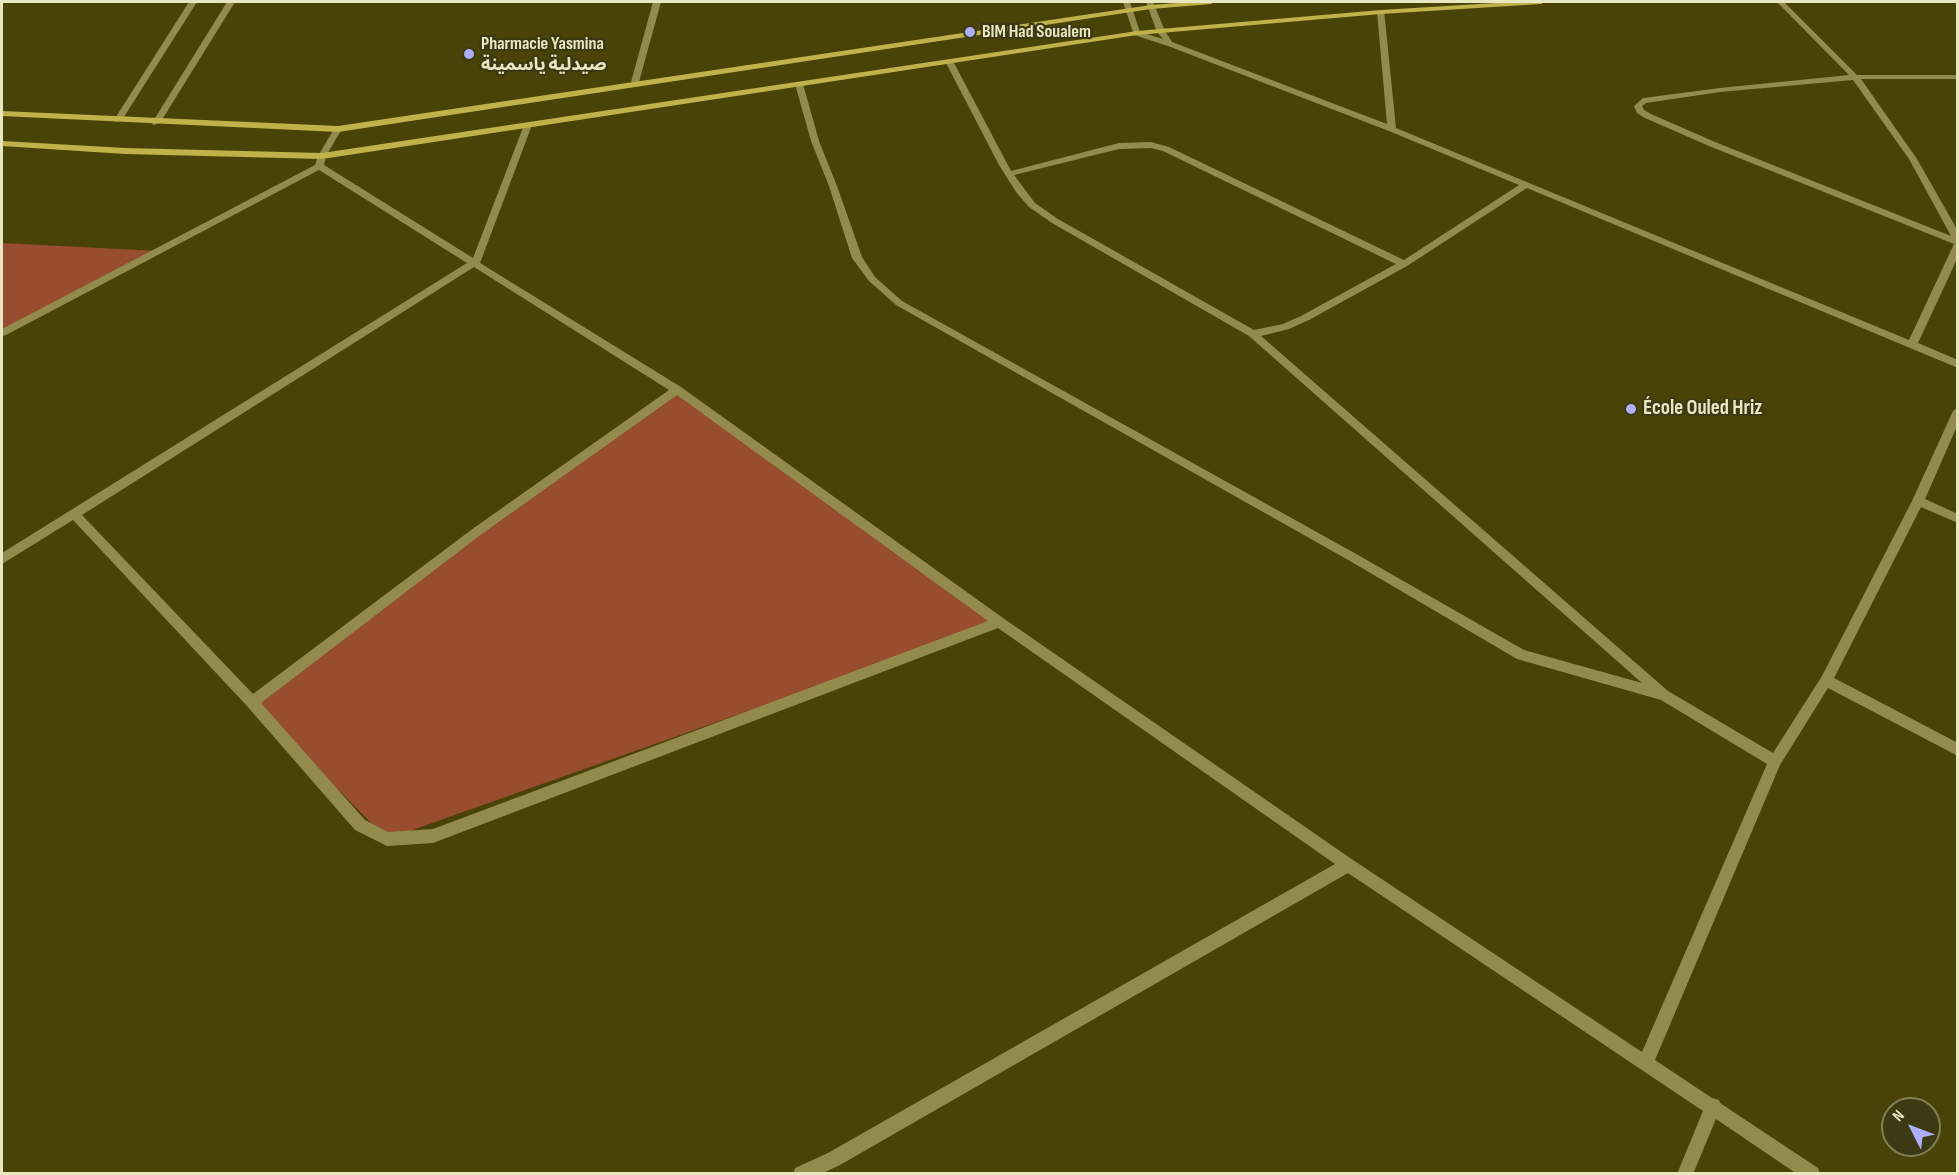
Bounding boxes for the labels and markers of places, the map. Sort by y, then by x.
place label: BIM Had Soualem [982,21,1091,43]
marker: BIM Had Soualem [963,25,977,39]
place label: Pharmacie Yasmina صيدلية ياسمينة [481,33,606,76]
marker: Pharmacie Yasmina صيدلية ياسمينة [462,47,476,61]
place label: École Ouled Hriz [1643,396,1762,422]
marker: École Ouled Hriz [1624,402,1638,416]

